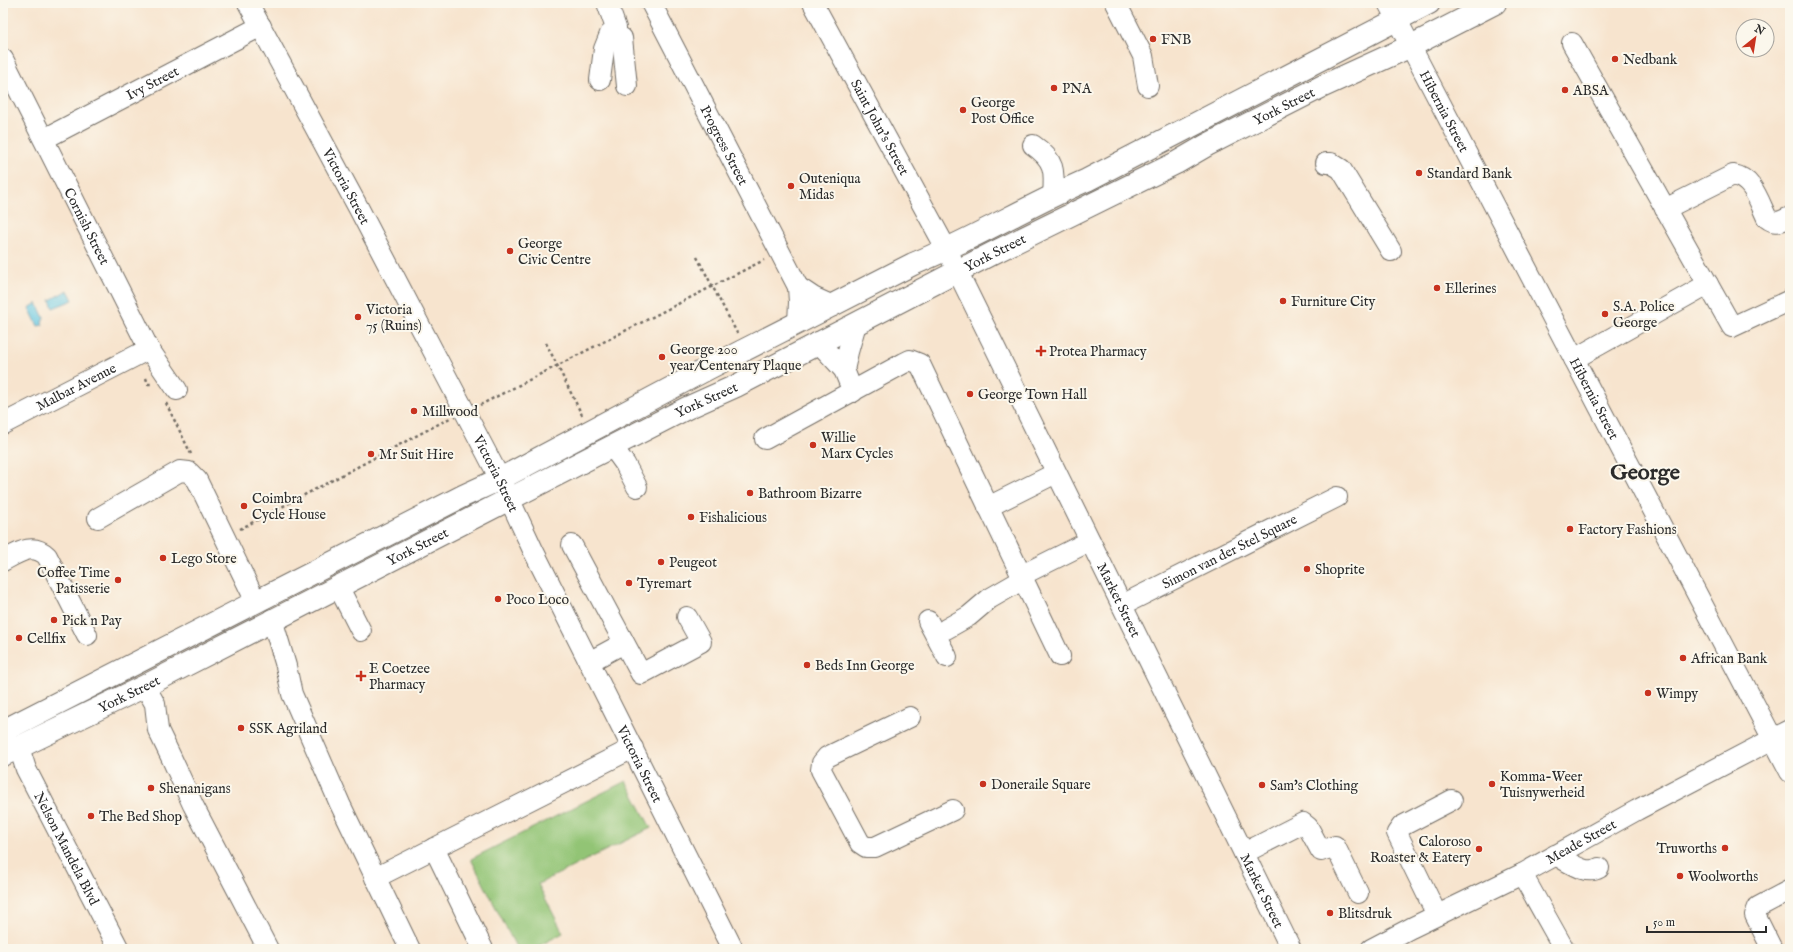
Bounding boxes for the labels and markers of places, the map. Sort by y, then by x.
place label: FNB [1161,31,1191,49]
marker: FNB [1148,34,1158,44]
place label: Nedbank [1623,51,1678,69]
marker: Nedbank [1610,54,1620,64]
place label: PNA [1062,80,1092,98]
place label: ABSA [1572,82,1609,100]
marker: PNA [1049,83,1059,93]
marker: ABSA [1560,85,1570,95]
place label: George Post Office [971,94,1035,128]
marker: George Post Office [958,105,968,115]
place label: Standard Bank [1427,165,1512,183]
marker: Standard Bank [1414,168,1424,178]
place label: Outeniqua Midas [799,170,861,204]
marker: Outeniqua Midas [786,181,796,191]
place label: George Civic Centre [518,235,591,269]
marker: George Civic Centre [505,246,515,256]
place label: Ellerines [1445,280,1496,298]
marker: Ellerines [1432,283,1442,293]
place label: Furniture City [1291,293,1376,311]
marker: Furniture City [1278,296,1288,306]
place label: S.A. Police George [1613,298,1675,332]
place label: Victoria 75 (Ruins) [365,301,422,335]
marker: S.A. Police George [1600,309,1610,319]
marker: Victoria 75 (Ruins) [353,312,363,322]
place label: George 200 year/Centenary Plaque [669,341,802,375]
place label: Protea Pharmacy [1049,343,1147,361]
marker: Protea Pharmacy [1036,346,1046,356]
marker: George 200 year/Centenary Plaque [657,352,667,362]
place label: George Town Hall [978,386,1087,404]
marker: George Town Hall [965,389,975,399]
place label: Millwood [422,403,478,421]
marker: Millwood [409,406,419,416]
place label: Willie Marx Cycles [821,429,893,463]
marker: Willie Marx Cycles [808,440,818,450]
place label: Mr Suit Hire [379,446,454,464]
marker: Mr Suit Hire [366,449,376,459]
place label: Bathroom Bizarre [758,485,862,503]
marker: Bathroom Bizarre [745,488,755,498]
place label: Coimbra Cycle House [252,490,326,524]
marker: Coimbra Cycle House [239,501,249,511]
place label: Fishalicious [699,509,767,527]
marker: Fishalicious [686,512,696,522]
place label: Factory Fashions [1578,521,1677,539]
marker: Factory Fashions [1565,524,1575,534]
place label: Lego Store [171,550,237,568]
marker: Lego Store [158,553,168,563]
place label: Peugeot [669,554,717,572]
marker: Peugeot [656,557,666,567]
place label: Shoprite [1315,561,1365,579]
place label: Coffee Time Patisserie [37,564,111,598]
marker: Shoprite [1302,564,1312,574]
marker: Coffee Time Patisserie [113,575,123,585]
place label: Tyremart [637,575,692,593]
marker: Tyremart [624,578,634,588]
place label: Poco Loco [506,591,570,609]
marker: Poco Loco [493,594,503,604]
place label: Pick n Pay [62,612,122,630]
marker: Pick n Pay [49,615,59,625]
place label: Cellfix [27,630,66,648]
marker: Cellfix [14,633,24,643]
place label: African Bank [1690,650,1768,668]
marker: African Bank [1678,653,1688,663]
place label: Beds Inn George [815,657,915,675]
place label: E Coetzee Pharmacy [369,660,430,694]
marker: Beds Inn George [802,660,812,670]
marker: E Coetzee Pharmacy [356,671,366,681]
place label: Wimpy [1656,685,1698,703]
marker: Wimpy [1643,688,1653,698]
place label: SSK Agriland [249,720,328,738]
marker: SSK Agriland [236,723,246,733]
place label: Komma-Weer Tuisnywerheid [1500,768,1585,802]
place label: Doneraile Square [991,776,1091,794]
place label: Sam's Clothing [1270,777,1359,795]
marker: Doneraile Square [978,779,988,789]
marker: Komma-Weer Tuisnywerheid [1487,779,1497,789]
place label: Shenanigans [159,780,231,798]
marker: Sam's Clothing [1257,780,1267,790]
marker: Shenanigans [146,783,156,793]
place label: The Bed Shop [99,808,182,826]
marker: The Bed Shop [86,811,96,821]
place label: Caloroso Roaster & Eatery [1370,833,1471,867]
place label: Truworths [1657,840,1717,858]
marker: Truworths [1720,843,1730,853]
marker: Caloroso Roaster & Eatery [1474,844,1484,854]
place label: Woolworths [1688,868,1758,886]
marker: Woolworths [1675,871,1685,881]
place label: Blitsdruk [1338,905,1392,923]
marker: Blitsdruk [1325,908,1335,918]

